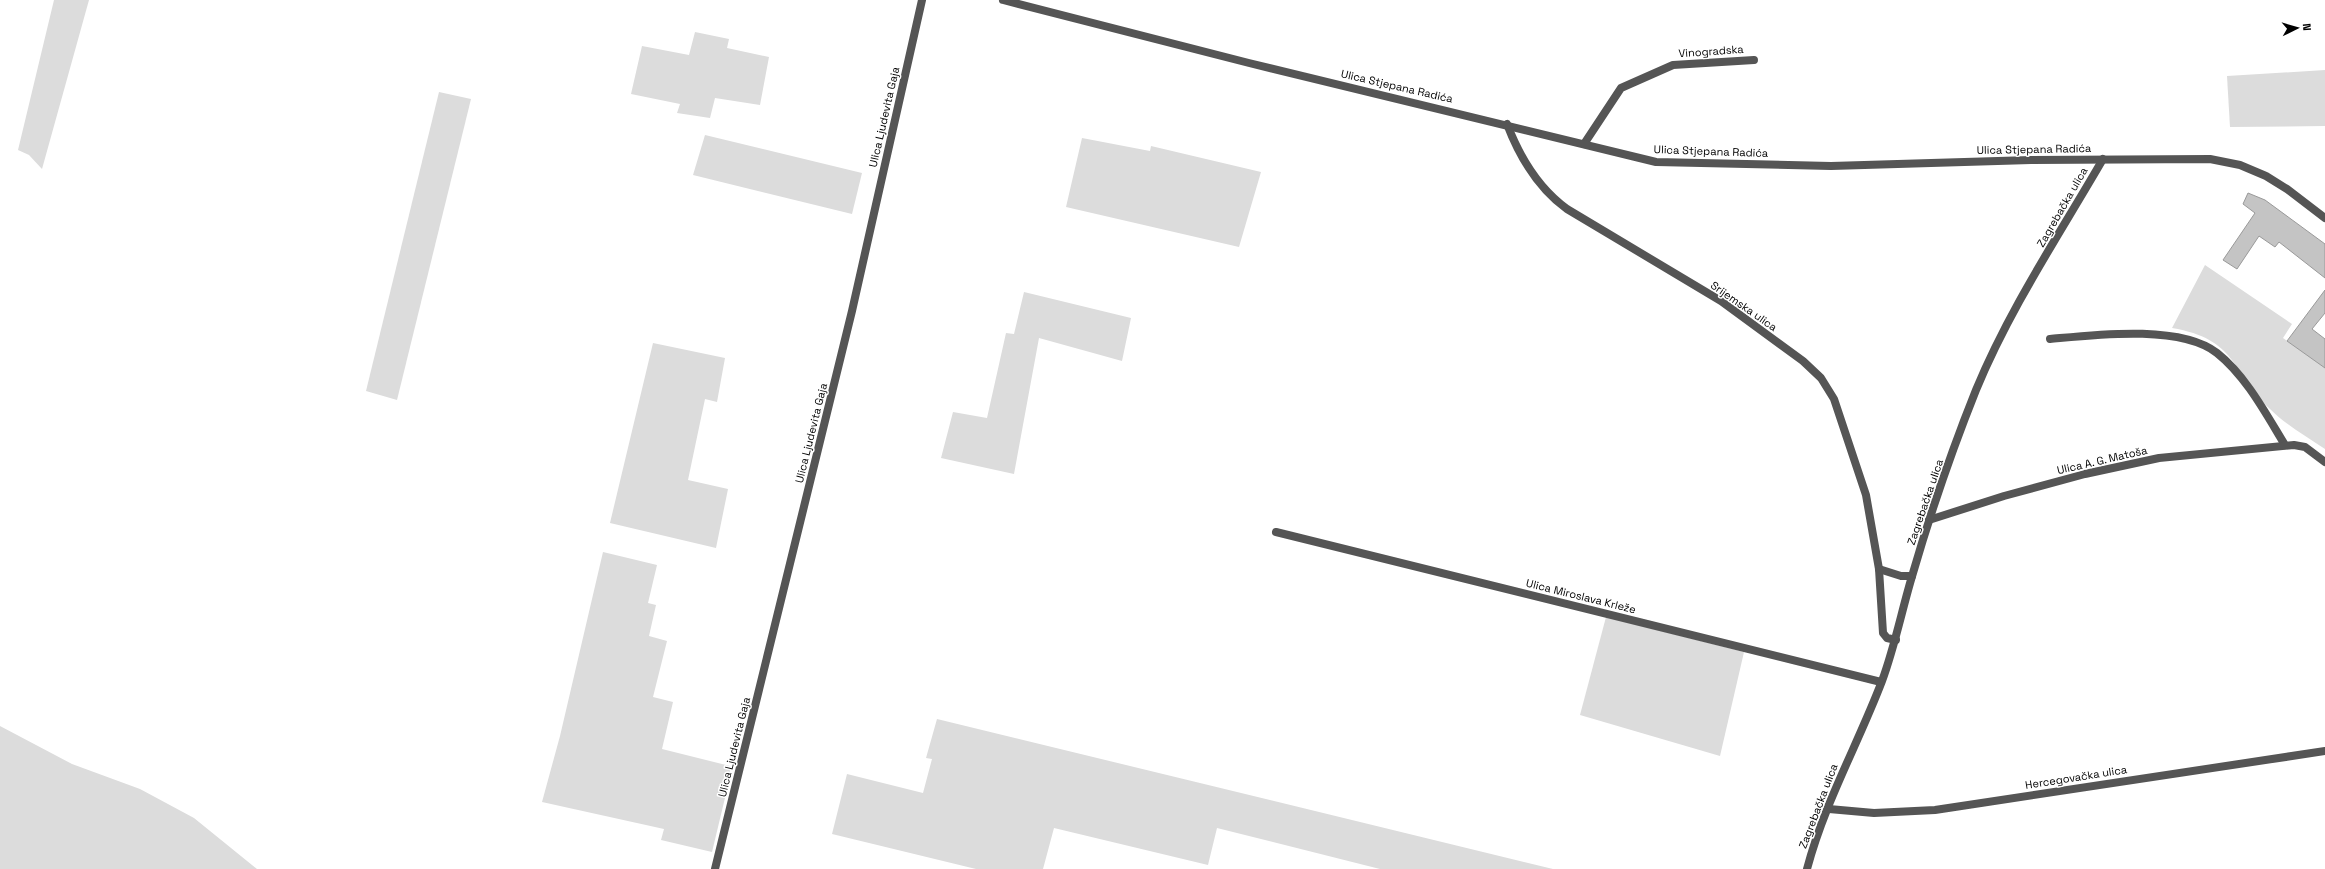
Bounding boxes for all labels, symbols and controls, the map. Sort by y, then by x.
north arrow [2277,8,2317,48]
text: N [2300,23,2314,31]
street label: Vinogradska [1678,42,1745,60]
street label: Ulica Ljudevita Gaja [866,65,903,169]
street label: Ulica Stjepana Radića [1340,66,1455,106]
street label: Ulica Stjepana Radića [1977,141,2092,157]
street label: Ulica Stjepana Radića [1654,142,1769,160]
street label: Zagrebačka ulica [2033,164,2091,249]
street label: Srijemska ulica [1708,278,1781,335]
street label: Ulica Ljudevita Gaja [792,381,830,485]
street label: Ulica A. G. Matoša [2055,443,2149,477]
street label: Zagrebačka ulica [1904,457,1946,547]
street label: Ulica Miroslava Krleže [1525,576,1637,616]
street label: Ulica Ljudevita Gaja [715,695,753,799]
street label: Zagrebačka ulica [1795,761,1841,850]
street label: Hercegovačka ulica [2024,762,2129,792]

